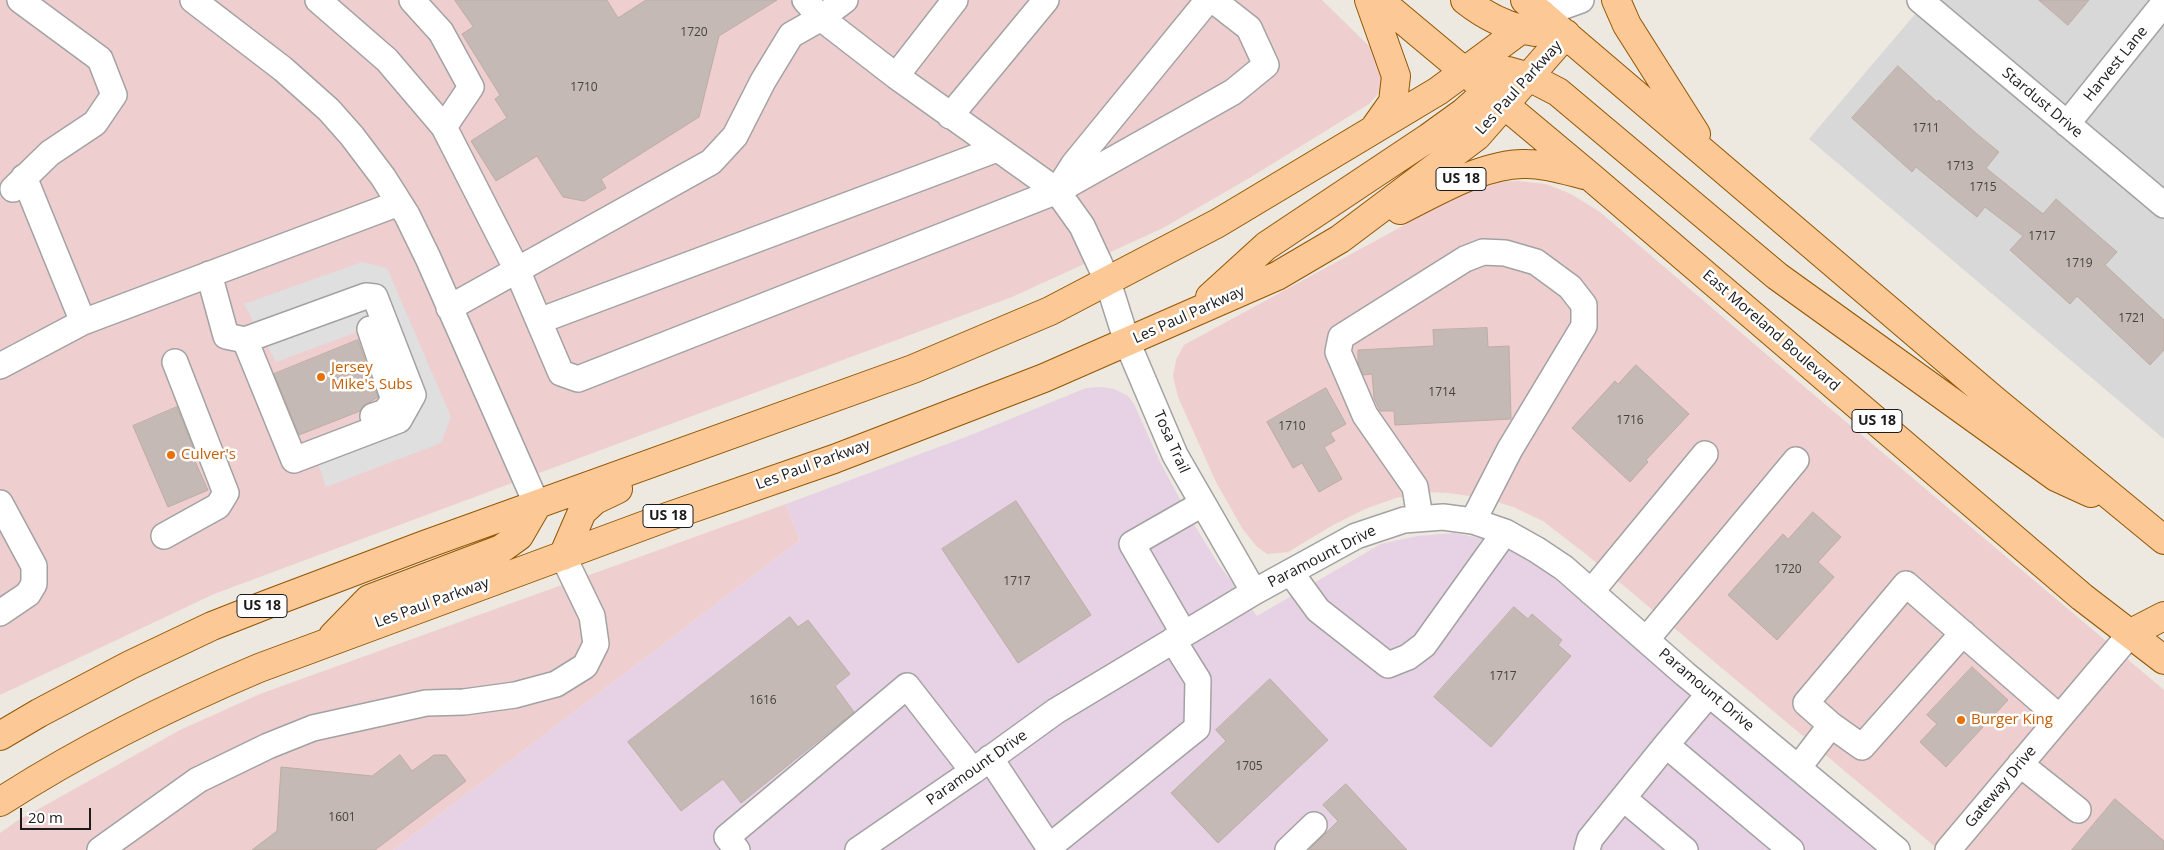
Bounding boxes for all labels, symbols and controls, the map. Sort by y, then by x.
street label: Harvest Lane [2080,23,2152,105]
house number: 1720 [680,26,708,40]
street label: Les Paul Parkway [1472,37,1566,139]
street label: Stardust Drive [1998,64,2086,142]
house number: 1710 [570,81,598,95]
house number: 1711 [1912,122,1940,136]
house number: 1713 [1946,160,1974,174]
road number: US 18 [1436,168,1486,190]
house number: 1715 [1969,181,1997,195]
house number: 1717 [2028,230,2056,244]
house number: 1719 [2065,257,2093,271]
street label: East Moreland Boulevard [1699,267,1843,395]
street label: Les Paul Parkway [1130,282,1248,348]
house number: 1721 [2118,312,2146,326]
place label: Jersey Mike's Subs [331,359,413,394]
marker: Jersey Mike's Subs [315,371,327,383]
house number: 1714 [1428,386,1456,400]
street label: Tosa Trail [1149,408,1193,476]
road number: US 18 [1852,410,1902,432]
house number: 1716 [1616,414,1644,428]
house number: 1710 [1278,420,1306,434]
street label: Les Paul Parkway [753,436,873,494]
place label: Culver's [181,446,236,464]
marker: Culver's [165,449,177,461]
road number: US 18 [643,504,693,528]
street label: Paramount Drive [1265,522,1379,592]
house number: 1720 [1774,563,1802,577]
street label: Les Paul Parkway [372,574,492,632]
house number: 1717 [1003,575,1031,589]
road number: US 18 [237,594,287,618]
street label: Paramount Drive [1655,645,1757,735]
house number: 1717 [1489,670,1517,684]
house number: 1616 [749,694,777,708]
place label: Burger King [1971,711,2053,729]
marker: Burger King [1955,714,1967,726]
street label: Paramount Drive [923,726,1031,810]
street label: Gateway Drive [1962,742,2040,832]
house number: 1705 [1235,760,1263,774]
scale bar [22,798,94,830]
text: 20 m [28,807,63,827]
house number: 1601 [328,811,356,825]

